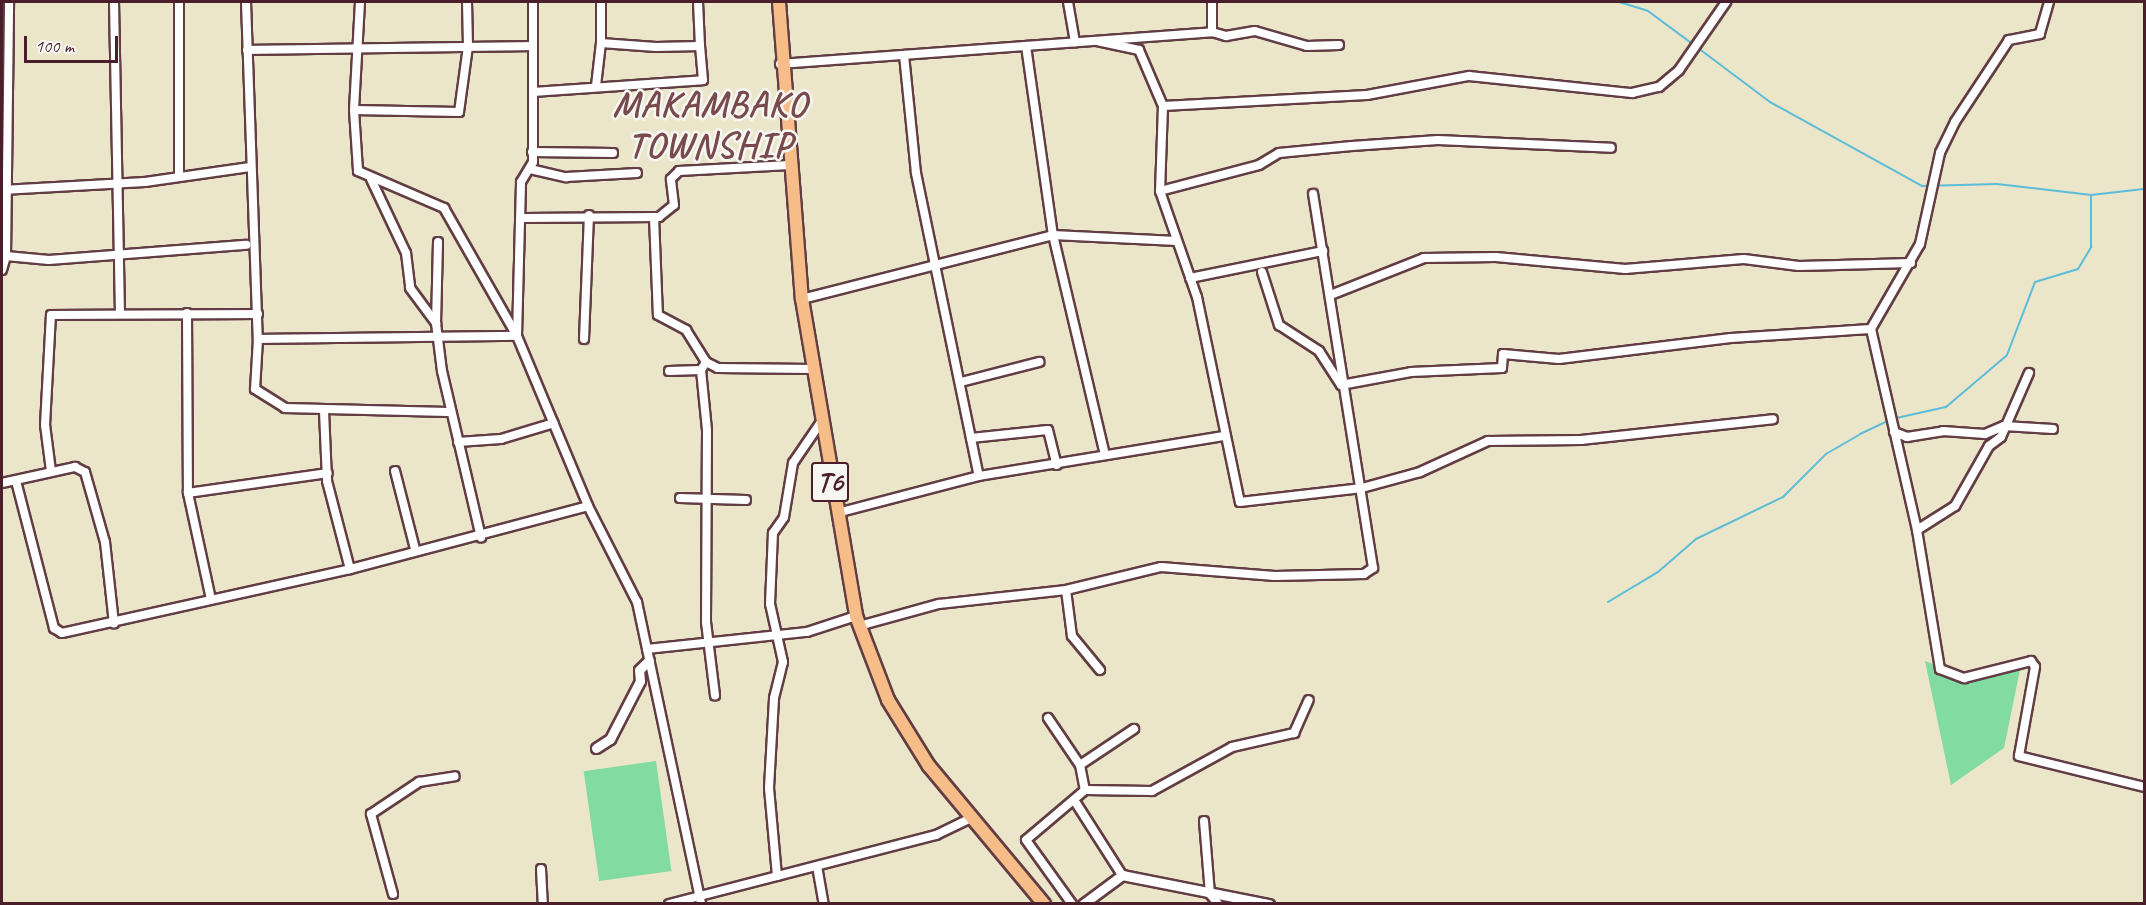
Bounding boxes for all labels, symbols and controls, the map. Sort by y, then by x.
scale bar [27,24,122,62]
text: 100 m [35,35,74,57]
district label: MAKAMBAKO TOWNSHIP [614,82,806,167]
road number: T6 [810,457,850,507]

